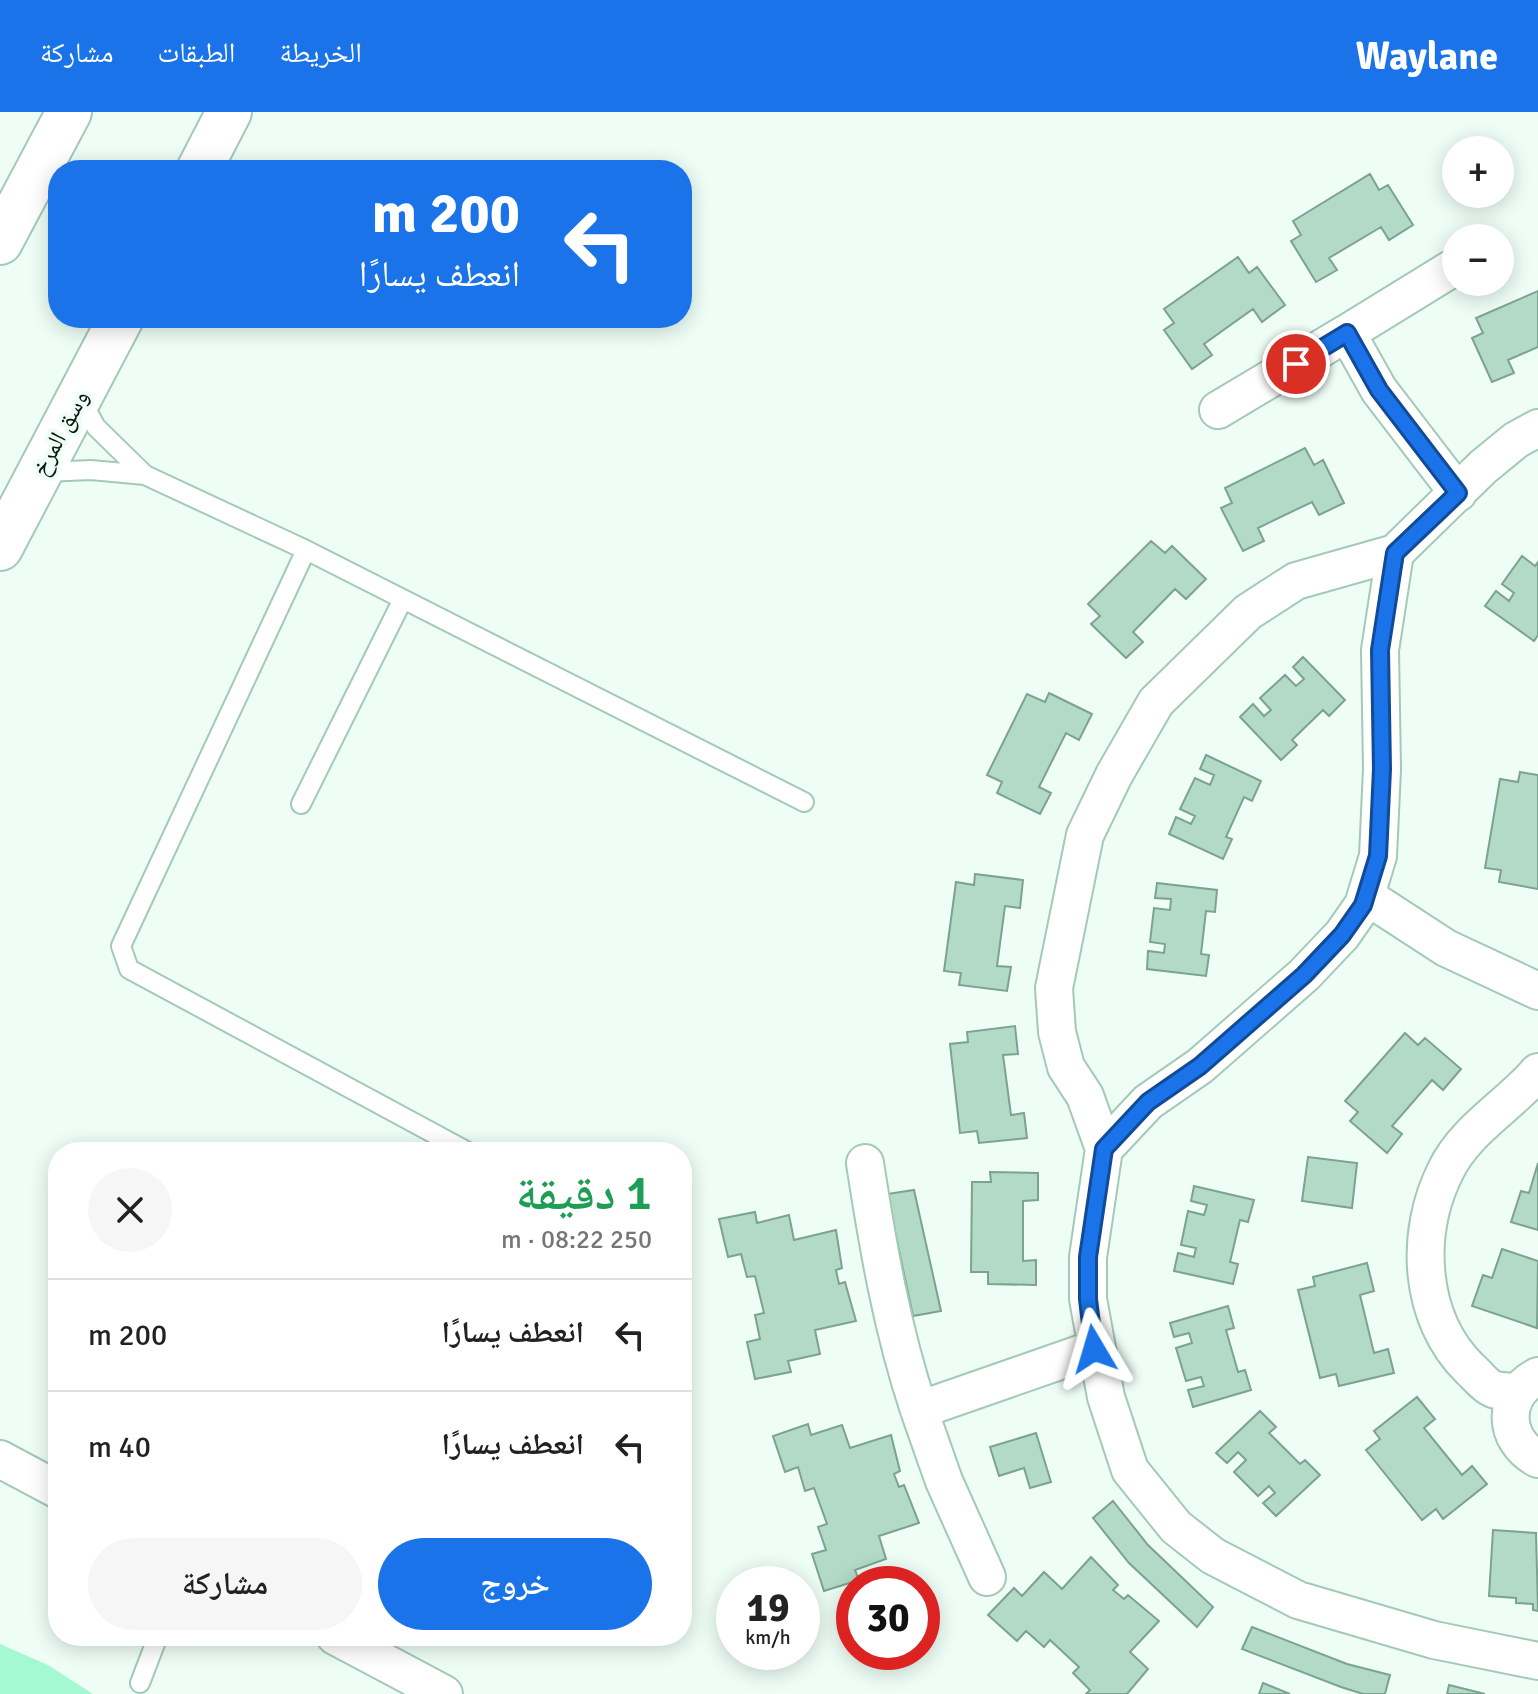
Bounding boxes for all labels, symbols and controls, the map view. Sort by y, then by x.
text: Waylane [1356,33,1498,80]
text: مشاركة [40,36,114,70]
text: الطبقات [158,36,235,70]
text: الخريطة [279,36,362,70]
map controls [1442,136,1514,296]
button: + [1442,136,1514,208]
text: 200 m [372,179,520,248]
icon: left [548,192,652,296]
button: − [1442,224,1514,296]
text: انعطف يسارًا [359,252,520,297]
pin [1262,330,1330,398]
icon: arrive [1274,342,1318,386]
street label: وسق المرخ [25,385,95,481]
text: 1 دقيقة [516,1164,652,1223]
button: close [88,1168,172,1252]
text: 250 m · 08:22 [501,1224,652,1256]
position arrow [1052,1307,1136,1391]
icon: left [608,1313,652,1357]
text: انعطف يسارًا [441,1314,584,1351]
text: 200 m [88,1317,167,1354]
icon: left [608,1425,652,1469]
text: انعطف يسارًا [441,1426,584,1463]
text: 40 m [88,1429,151,1466]
button: مشاركة [88,1538,362,1630]
button: خروج [378,1538,652,1630]
speed limit sign: 30 [836,1566,940,1670]
text: 19 [746,1583,790,1633]
text: km/h [745,1625,791,1650]

